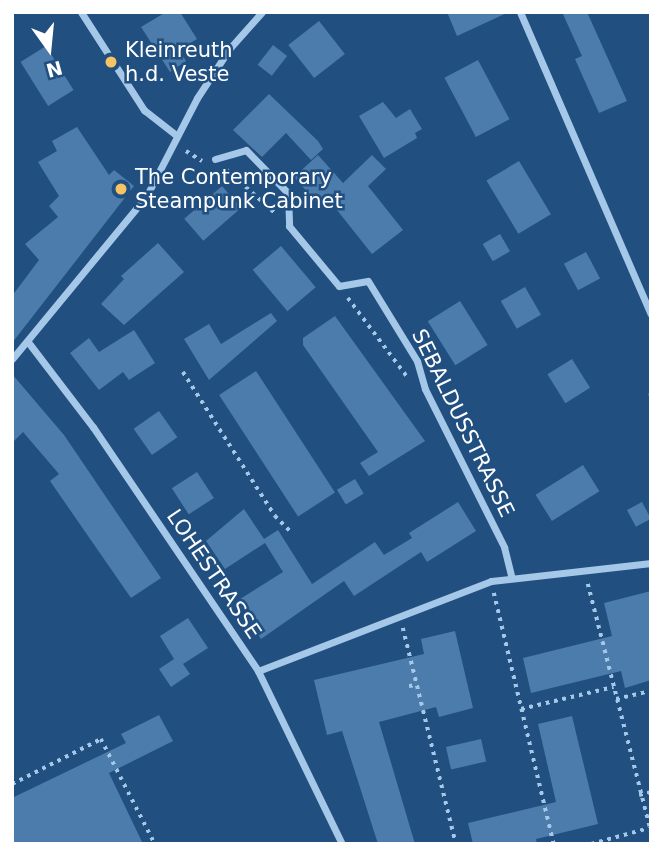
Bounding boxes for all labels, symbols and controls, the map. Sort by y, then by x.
north arrow [14,14,84,84]
place label: Kleinreuth h.d. Veste [125,37,233,87]
marker: Kleinreuth h.d. Veste [103,54,119,70]
text: N [44,57,65,82]
place label: The Contemporary Steampunk Cabinet [135,164,343,214]
marker: The Contemporary Steampunk Cabinet [113,181,129,197]
street label: SEBALDUSSTRASSE [406,325,520,521]
street label: LOHESTRASSE [161,504,267,644]

